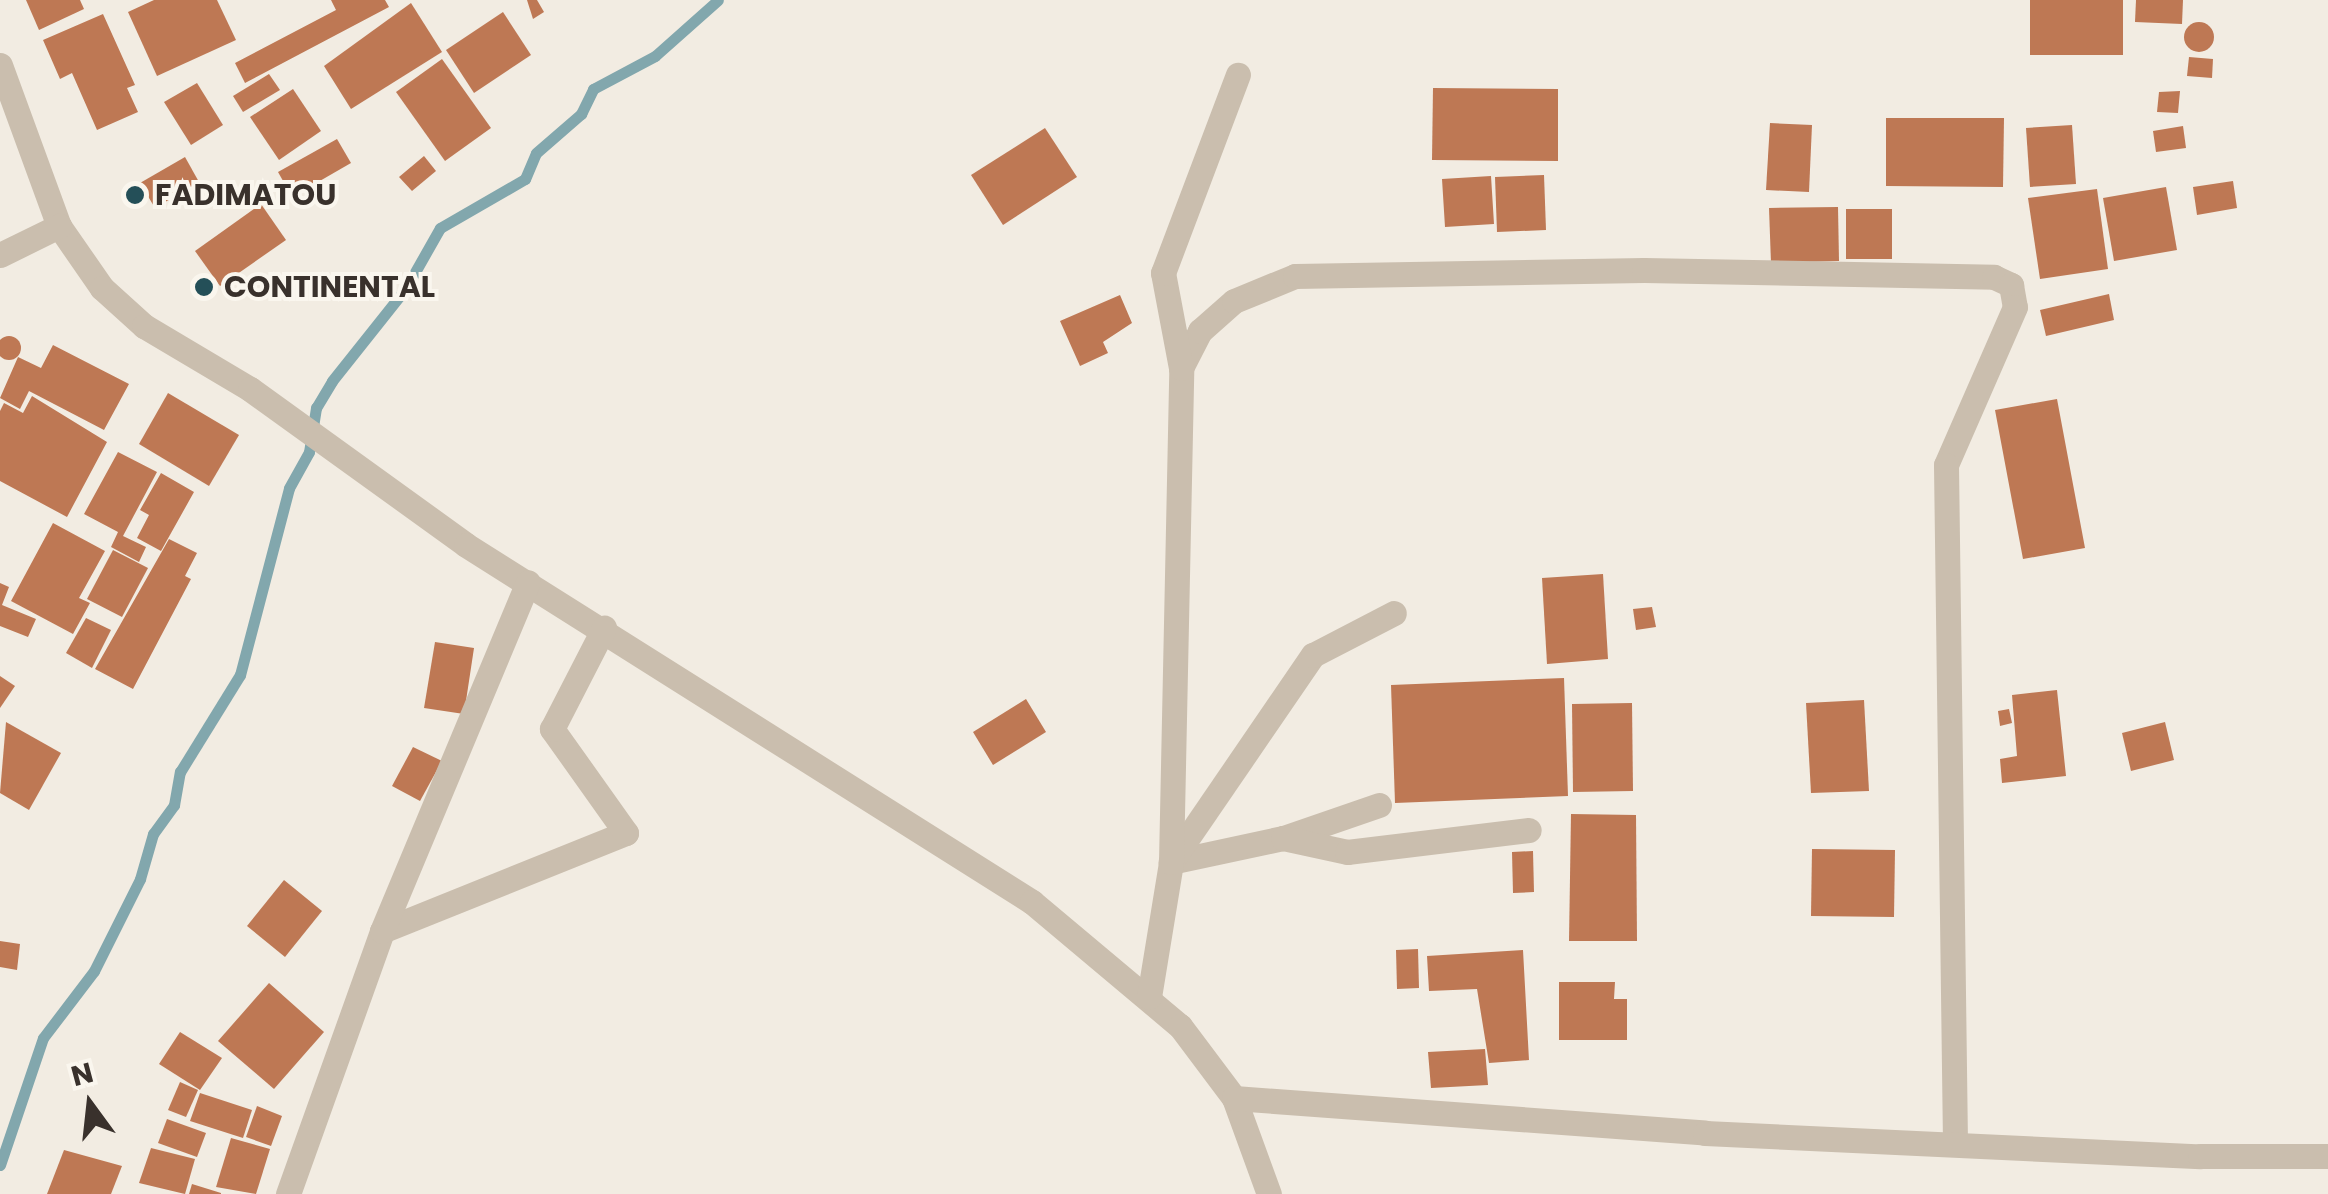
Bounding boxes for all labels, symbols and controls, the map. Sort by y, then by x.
place label: FADIMATOU [155,177,336,213]
marker: FADIMATOU [124,184,146,206]
place label: CONTINENTAL [224,269,435,305]
marker: CONTINENTAL [193,276,215,298]
text: N [67,1053,97,1096]
north arrow [40,1054,140,1154]

